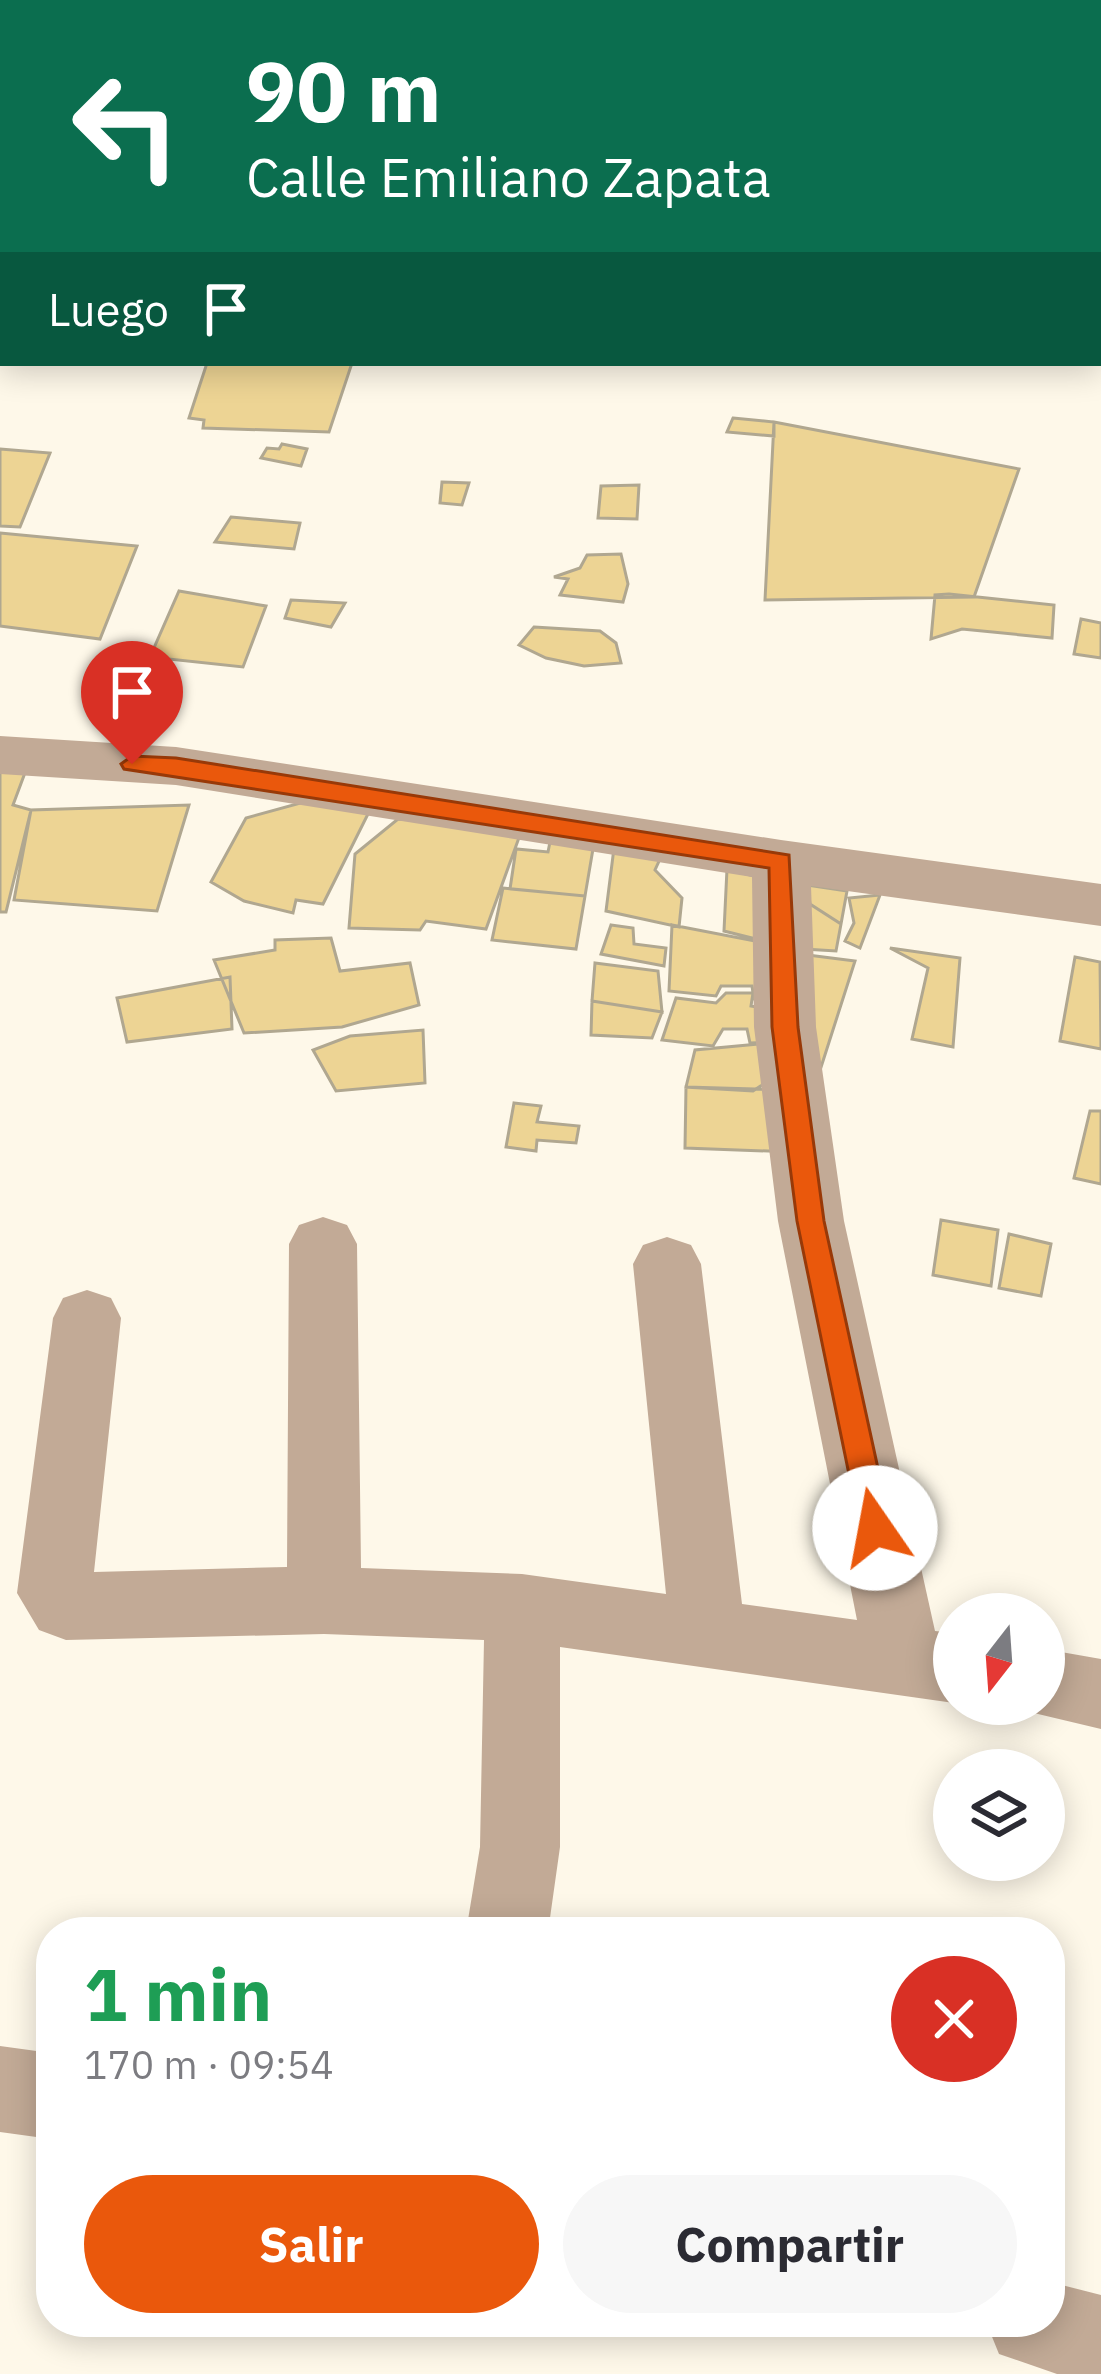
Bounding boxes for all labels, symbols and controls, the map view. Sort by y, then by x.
text: 90 m [246,36,442,145]
icon: left [48,48,204,204]
text: Calle Emiliano Zapata [246,142,771,212]
icon: arrive [193,276,259,342]
text: Luego [48,280,169,338]
pin [81,641,183,764]
icon: arrive [99,659,165,725]
position arrow [812,1465,938,1591]
north arrow [933,1593,1065,1725]
map controls [933,1593,1065,1881]
button: layers [933,1749,1065,1881]
text: 1 min [84,1947,272,2041]
button: close [891,1956,1017,2082]
text: 170 m · 09:54 [84,2039,334,2090]
button: Salir [84,2175,539,2313]
button: Compartir [563,2175,1017,2313]

